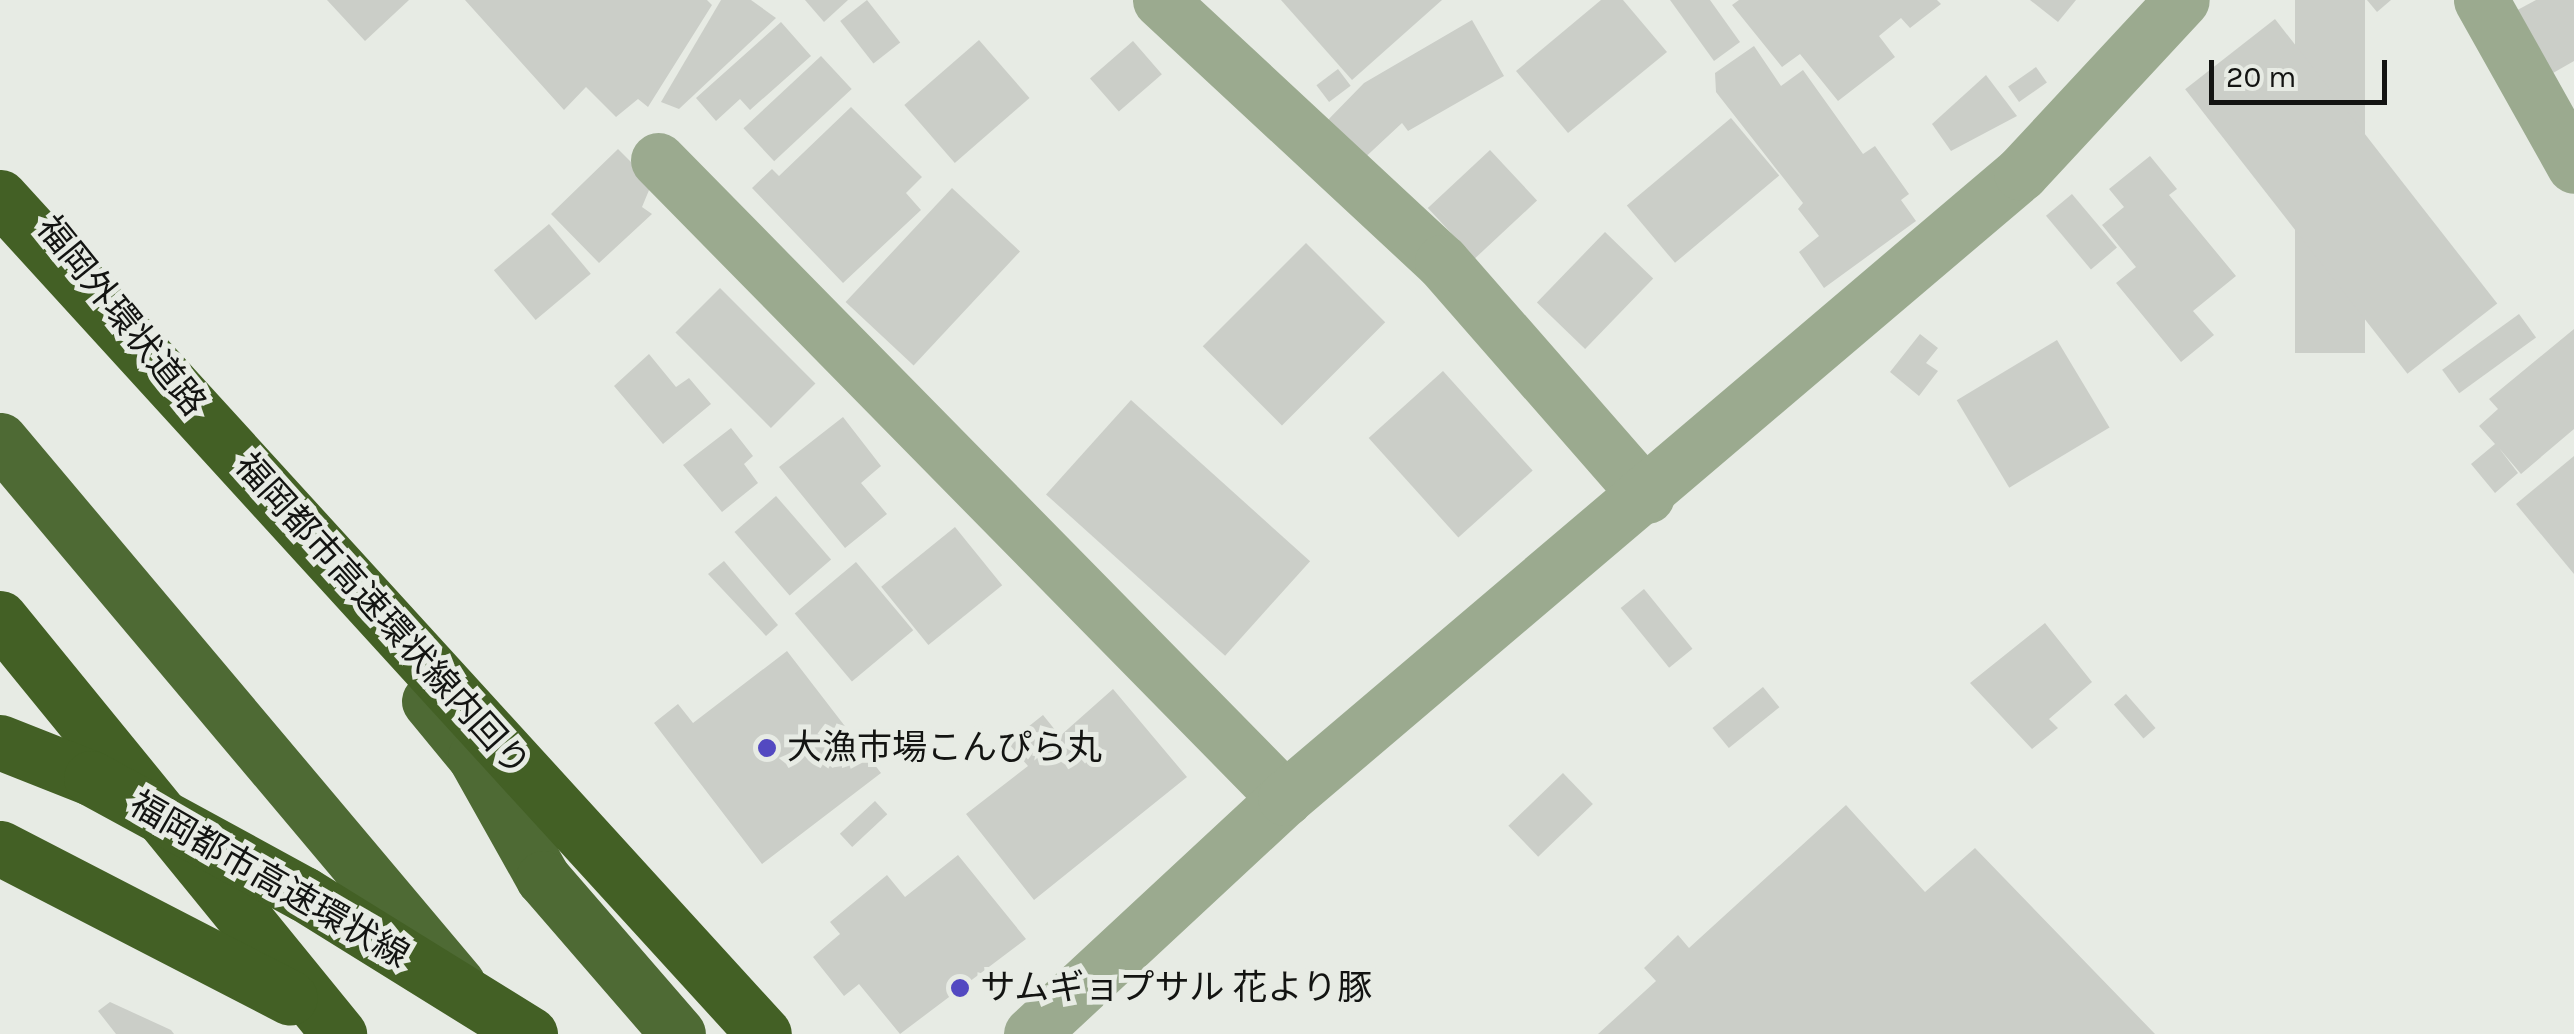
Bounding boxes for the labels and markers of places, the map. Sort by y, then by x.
place label: 大漁市場こんぴら丸 [787,727,1102,769]
marker: 大漁市場こんぴら丸 [756,737,778,759]
place label: サムギョプサル 花より豚 [980,967,1373,1009]
marker: サムギョプサル 花より豚 [949,977,971,999]

